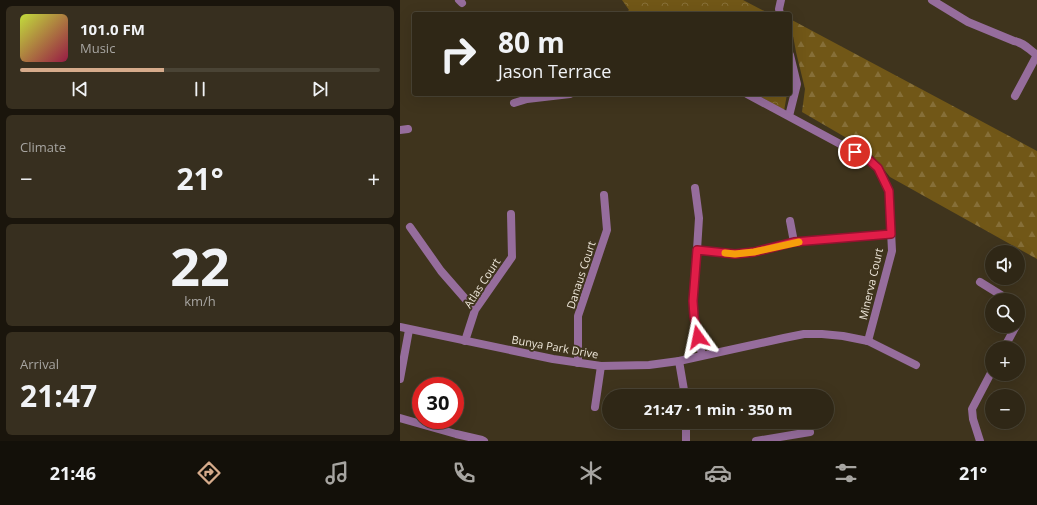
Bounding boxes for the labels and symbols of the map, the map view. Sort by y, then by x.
pin [838,135,872,169]
street label: Danaus Court [562,239,599,311]
street label: Minerva Court [855,246,886,321]
street label: Atlas Court [460,255,503,311]
position arrow [677,316,719,358]
street label: Bunya Park Drive [511,331,600,362]
speed limit sign: 30 [412,377,464,429]

